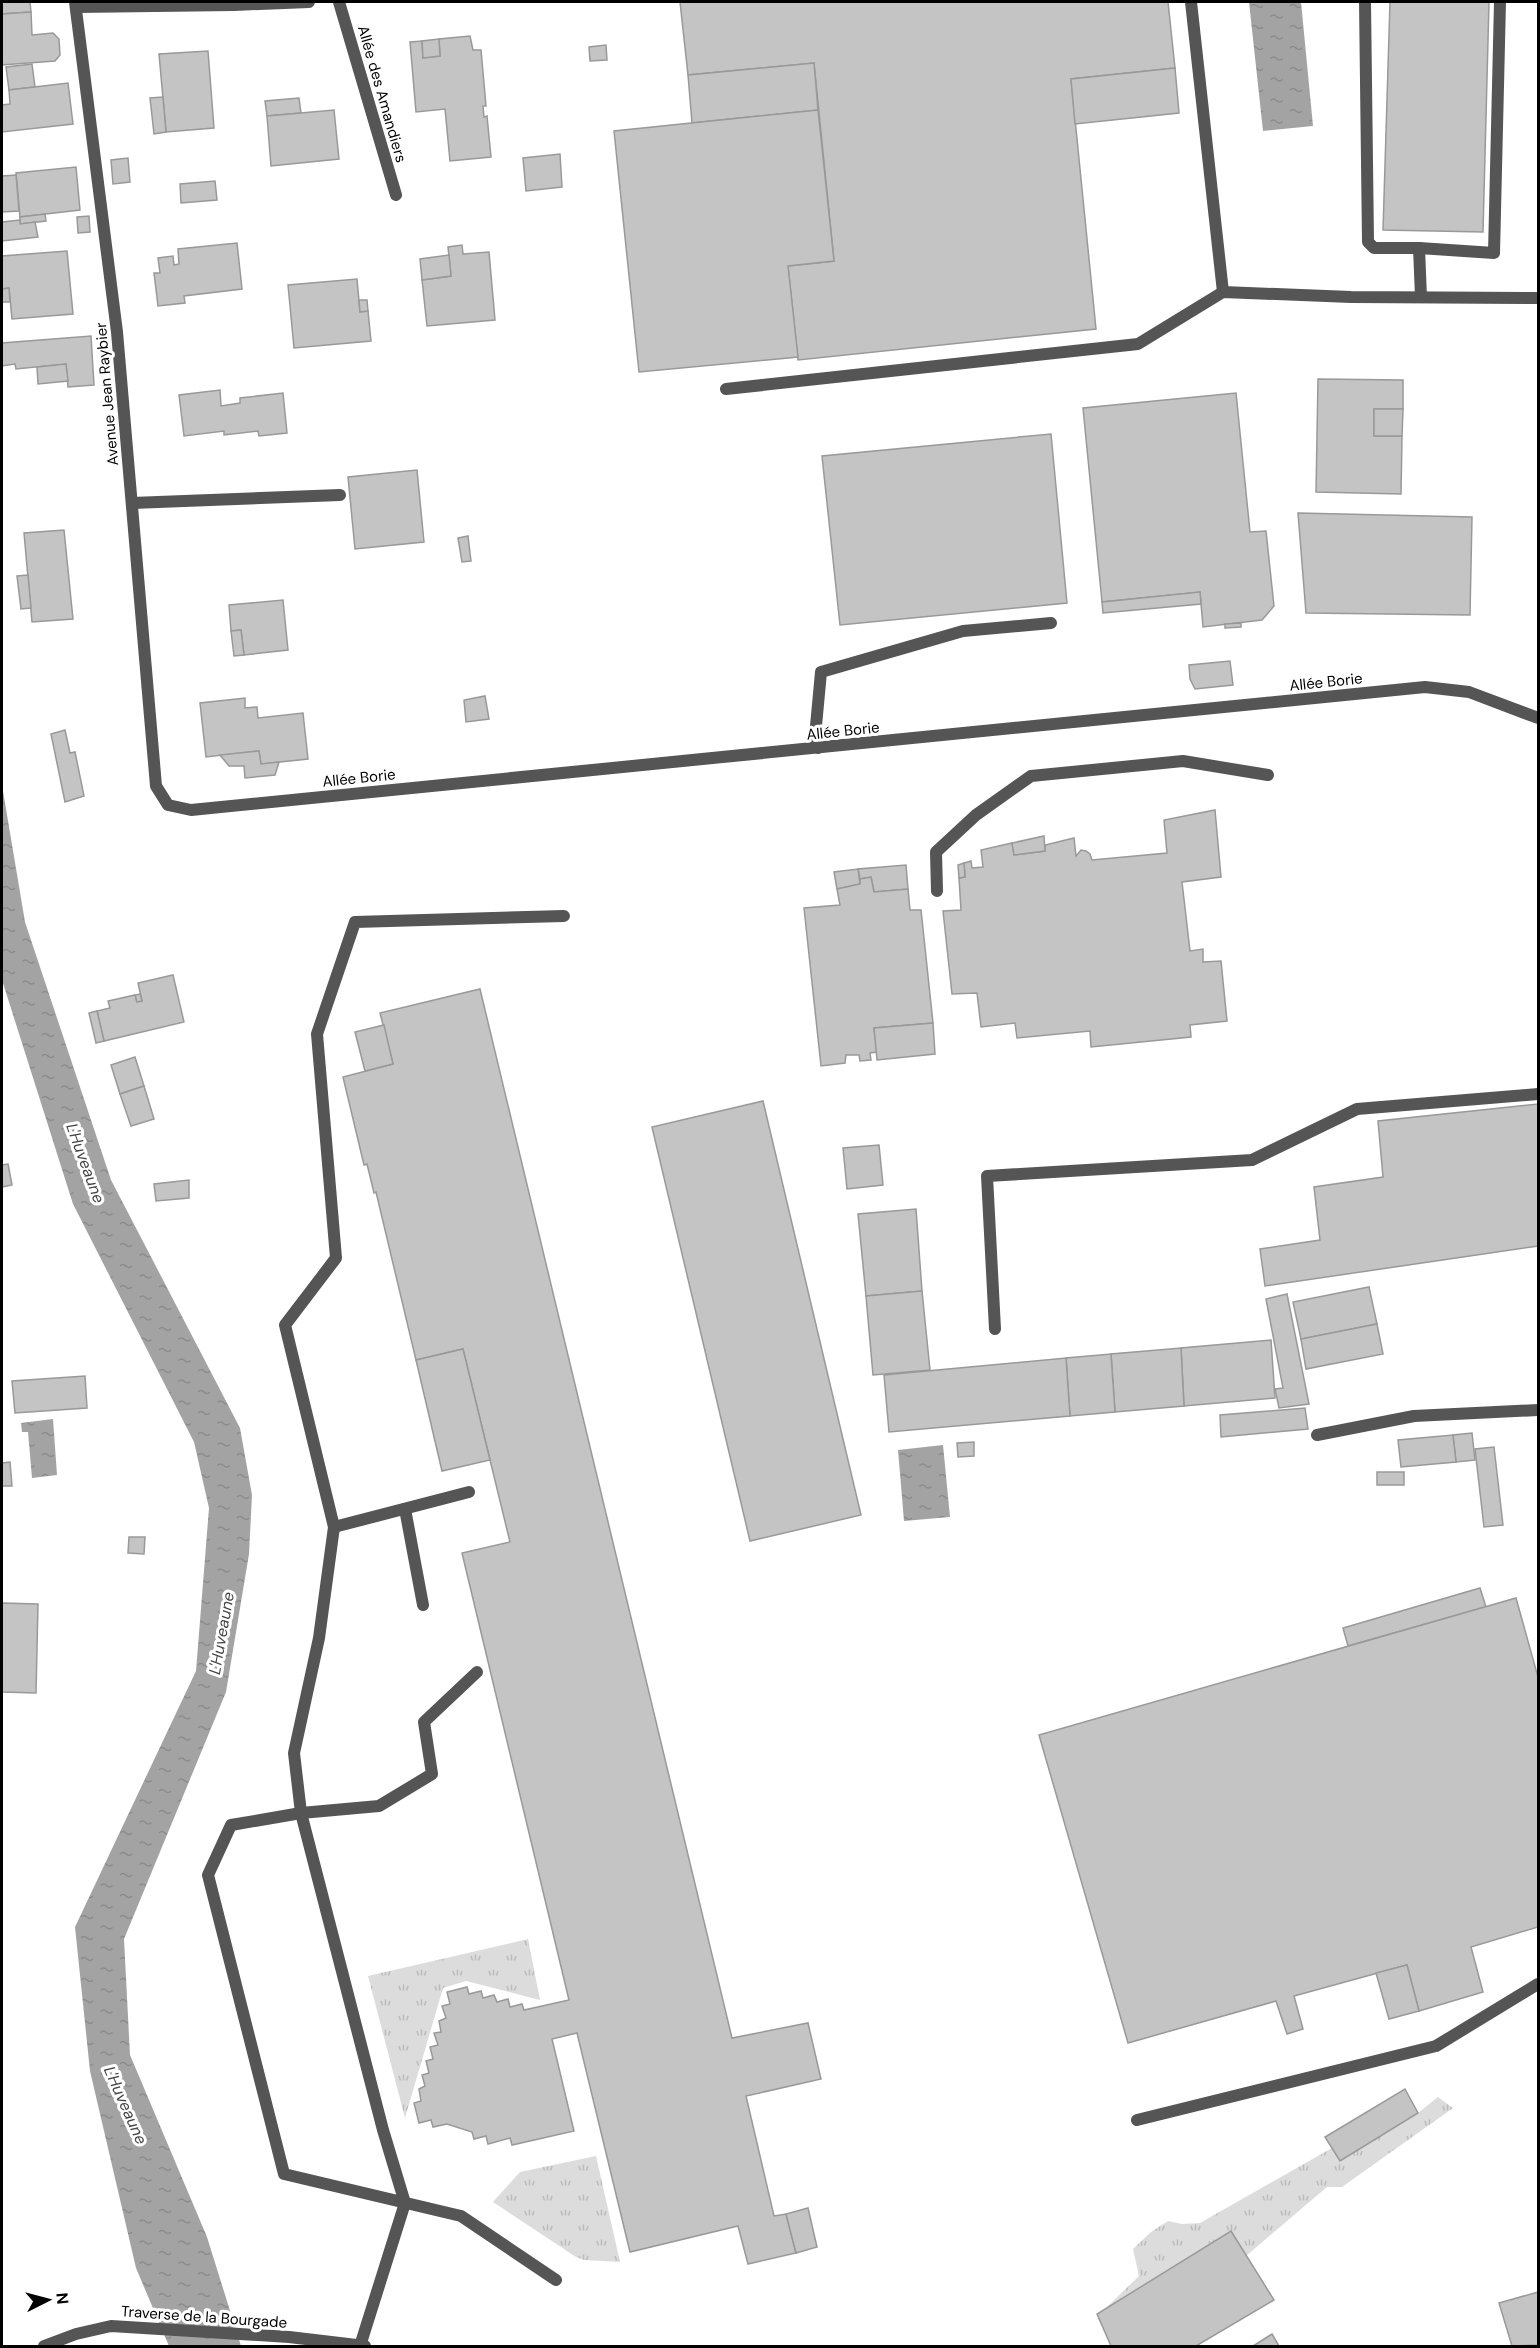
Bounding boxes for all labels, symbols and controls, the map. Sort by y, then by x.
street label: Allée des Amandiers [353,23,411,165]
street label: Avenue Jean Raybier [91,321,123,466]
street label: Allée Borie [1289,668,1363,696]
street label: Allée Borie [806,717,880,745]
street label: Allée Borie [322,764,396,792]
water label: L'Huveaune [61,1120,110,1206]
water label: L'Huveaune [204,1590,239,1676]
water label: L'Huveaune [99,2063,152,2148]
north arrow [18,2270,78,2330]
text: N [51,2292,73,2305]
street label: Traverse de la Bourgade [120,2301,288,2333]

